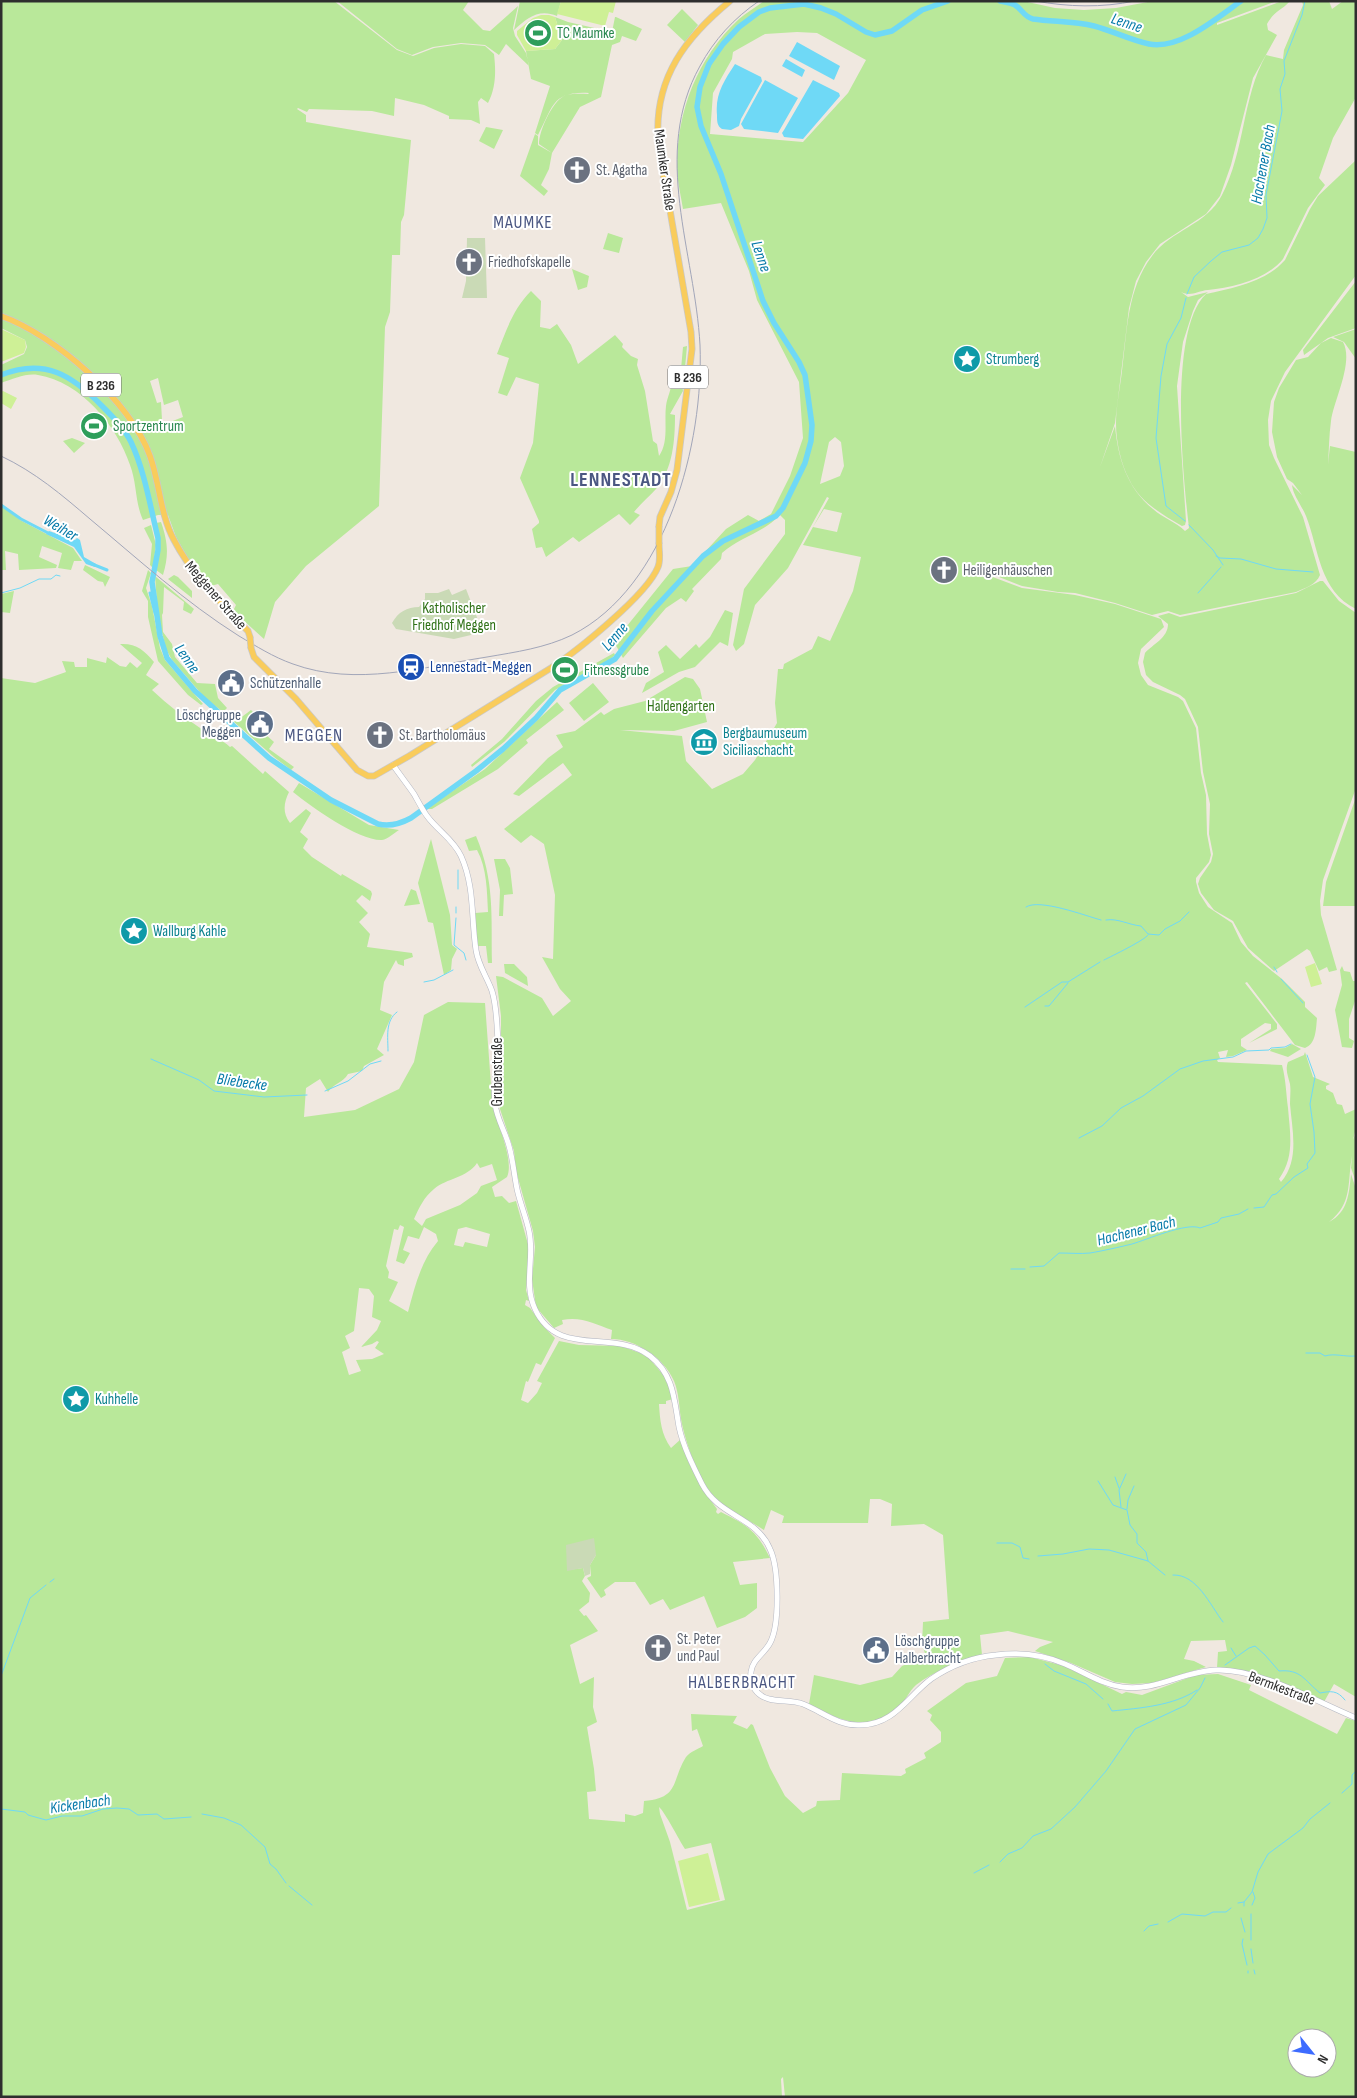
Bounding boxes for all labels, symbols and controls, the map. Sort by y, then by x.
water label: Lenne [1109,10,1144,37]
sports icon: TC Maumke [523,18,553,48]
place label: TC Maumke [557,24,615,43]
water label: Hachener Bach [1247,123,1280,205]
street label: Maumker Straße [649,128,680,212]
church icon: St. Agatha [562,155,592,185]
place label: St. Agatha [596,161,648,180]
district label: MAUMKE [493,212,553,233]
water label: Lenne [746,238,775,274]
church icon: Friedhofskapelle [454,247,484,277]
place label: Friedhofskapelle [488,253,571,272]
place icon: Strumberg [952,344,982,374]
place label: Strumberg [986,350,1039,369]
road number: B 236 [668,366,708,388]
road number: B 236 [81,374,121,396]
sports icon: Sportzentrum [79,411,109,441]
place label: Sportzentrum [113,417,184,436]
district label: LENNESTADT [570,468,672,492]
water label: Weiher [40,511,81,546]
church icon: Heiligenhäuschen [929,555,959,585]
street label: Meggener Straße [181,557,251,634]
place label: Heiligenhäuschen [963,561,1052,580]
park label: Katholischer Friedhof Meggen [412,599,496,635]
water label: Lenne [598,619,633,655]
water label: Lenne [170,641,204,677]
station icon: Lennestadt-Meggen [396,652,426,682]
sports icon: Fitnessgrube [550,655,580,685]
place label: Lennestadt-Meggen [430,658,532,677]
place label: Fitnessgrube [584,661,649,680]
public building icon: Schützenhalle [216,668,246,698]
place label: Schützenhalle [250,674,321,693]
park label: Haldengarten [647,697,715,716]
place label: Löschgruppe Meggen [177,706,241,742]
public building icon: Löschgruppe Meggen [245,709,275,739]
church icon: St. Bartholomäus [365,720,395,750]
place label: Bergbaumuseum Siciliaschacht [723,724,807,760]
district label: MEGGEN [285,725,343,746]
place label: St. Bartholomäus [399,726,486,745]
museum icon: Bergbaumuseum Siciliaschacht [689,727,719,757]
place icon: Wallburg Kahle [119,916,149,946]
place label: Wallburg Kahle [153,922,226,941]
street label: Grubenstraße [488,1038,507,1106]
water label: Bliebecke [216,1070,268,1095]
water label: Hachener Bach [1095,1212,1178,1250]
place icon: Kuhhelle [61,1384,91,1414]
place label: Kuhhelle [95,1390,138,1409]
place label: St. Peter und Paul [677,1630,721,1666]
place label: Löschgruppe Halberbracht [895,1632,961,1668]
church icon: St. Peter und Paul [643,1633,673,1663]
public building icon: Löschgruppe Halberbracht [861,1635,891,1665]
street label: Bermkestraße [1246,1667,1318,1710]
district label: HALBERBRACHT [688,1672,796,1693]
water label: Kickenbach [49,1791,112,1818]
north arrow [1287,2028,1337,2078]
text: N [1314,2052,1332,2067]

